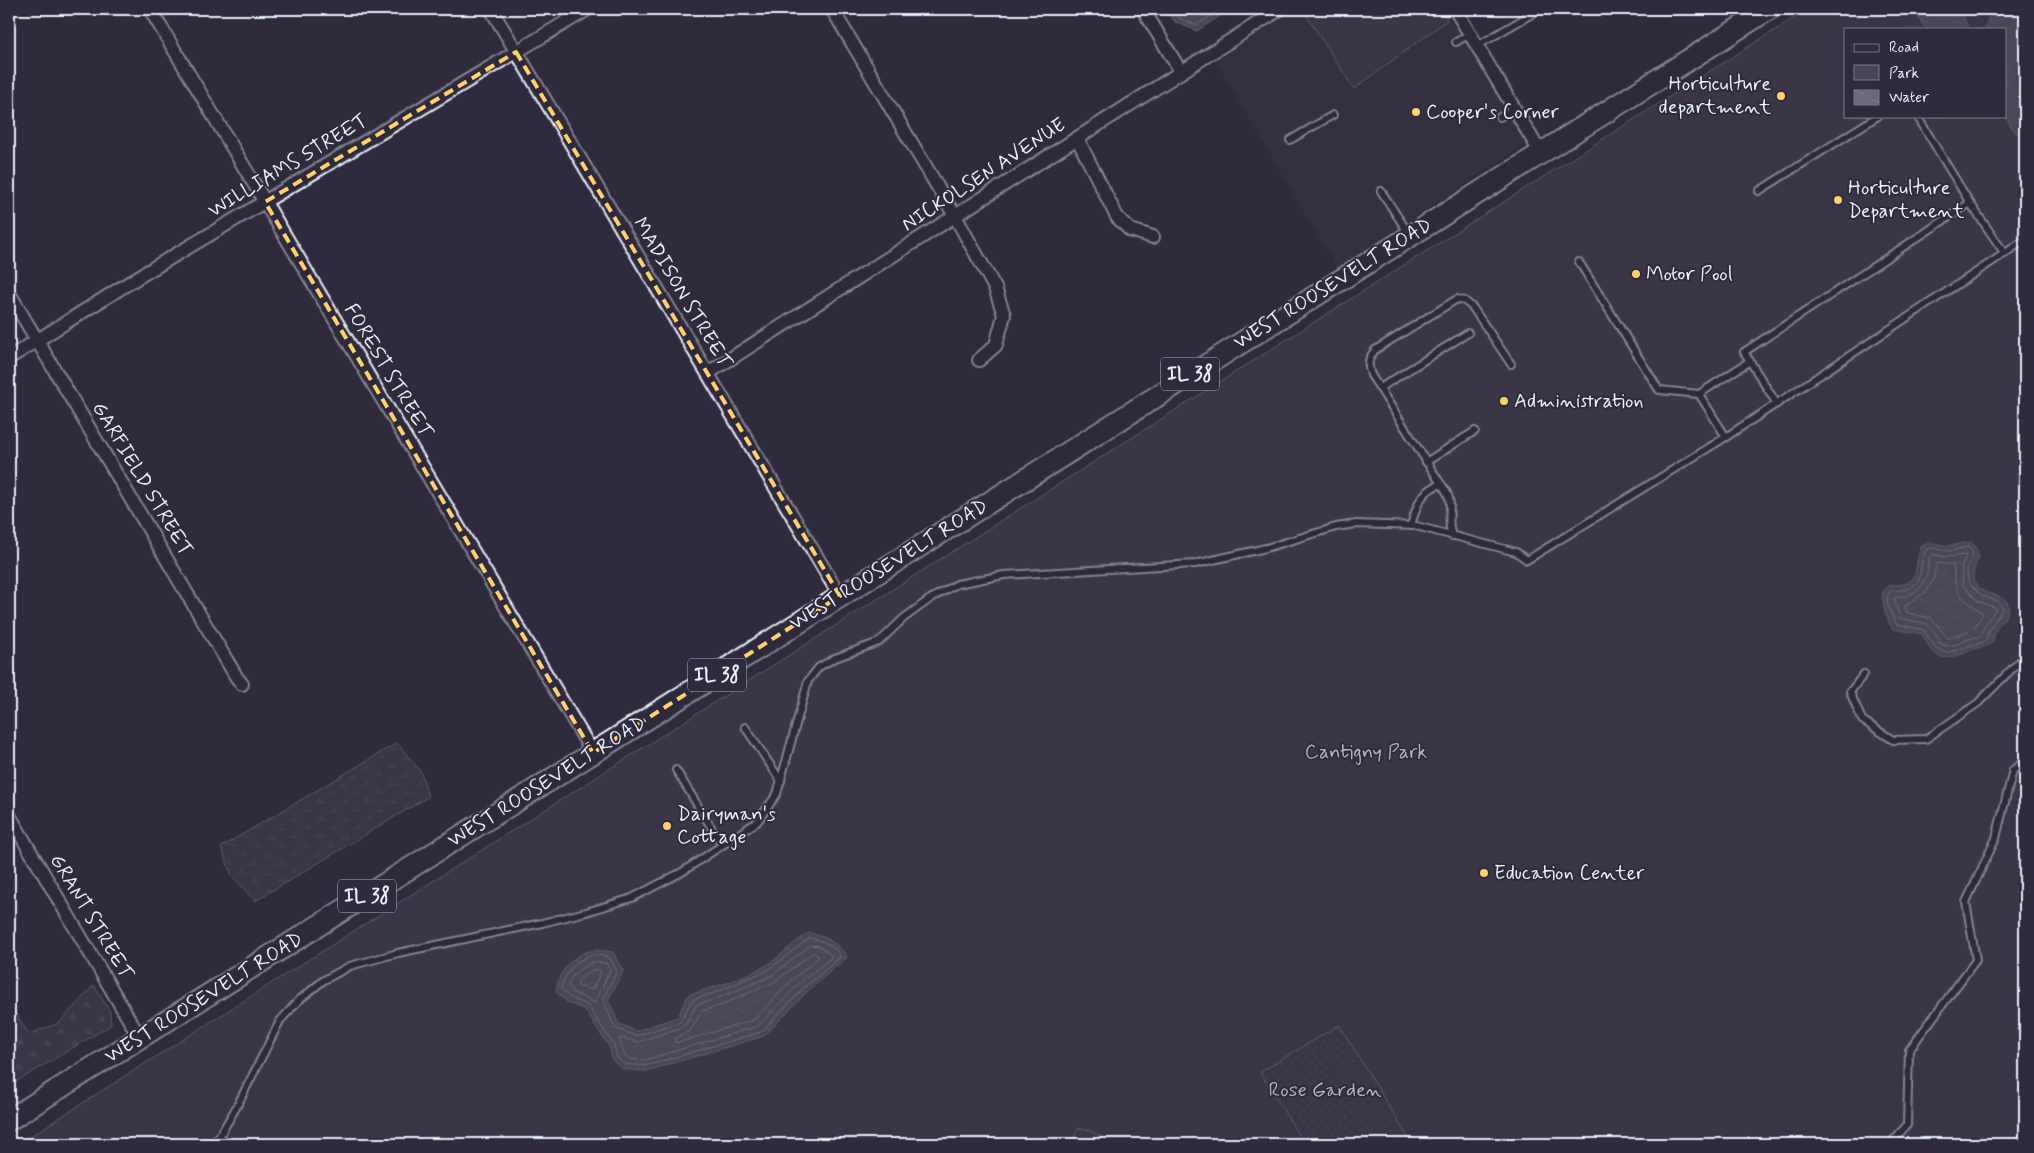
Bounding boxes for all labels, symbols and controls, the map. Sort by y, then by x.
legend [1844,28,2006,118]
text: Road [1889,38,1919,58]
text: Park [1889,64,1919,84]
place label: Horticulture department [1658,71,1771,121]
text: Water [1889,88,1929,108]
marker: Horticulture department [1775,90,1787,102]
place label: Cooper's Corner [1426,99,1560,126]
marker: Cooper's Corner [1410,106,1422,118]
street label: WILLIAMS STREET [203,108,373,224]
street label: NICKOLSEN AVENUE [897,112,1071,238]
place label: Horticulture Department [1848,175,1964,225]
marker: Horticulture Department [1832,194,1844,206]
street label: MADISON STREET [626,212,739,375]
street label: WEST ROOSEVELT ROAD [1229,212,1437,356]
place label: Motor Pool [1646,261,1733,288]
marker: Motor Pool [1630,268,1642,280]
street label: FOREST STREET [337,299,440,444]
road number: IL 38 [1161,358,1219,390]
place label: Administration [1514,388,1644,415]
marker: Administration [1498,395,1510,407]
street label: GARFIELD STREET [85,397,199,561]
street label: WEST ROOSEVELT ROAD [785,493,993,637]
road number: IL 38 [688,658,746,692]
street label: WEST ROOSEVELT ROAD [443,710,651,854]
park label: Cantigny Park [1305,739,1427,766]
place label: Dairyman's Cottage [677,801,776,851]
marker: Dairyman's Cottage [661,820,673,832]
street label: GRANT STREET [43,849,140,986]
place label: Education Center [1494,860,1645,887]
marker: Education Center [1478,867,1490,879]
road number: IL 38 [338,879,396,912]
street label: WEST ROOSEVELT ROAD [100,926,308,1070]
park label: Rose Garden [1269,1077,1382,1104]

